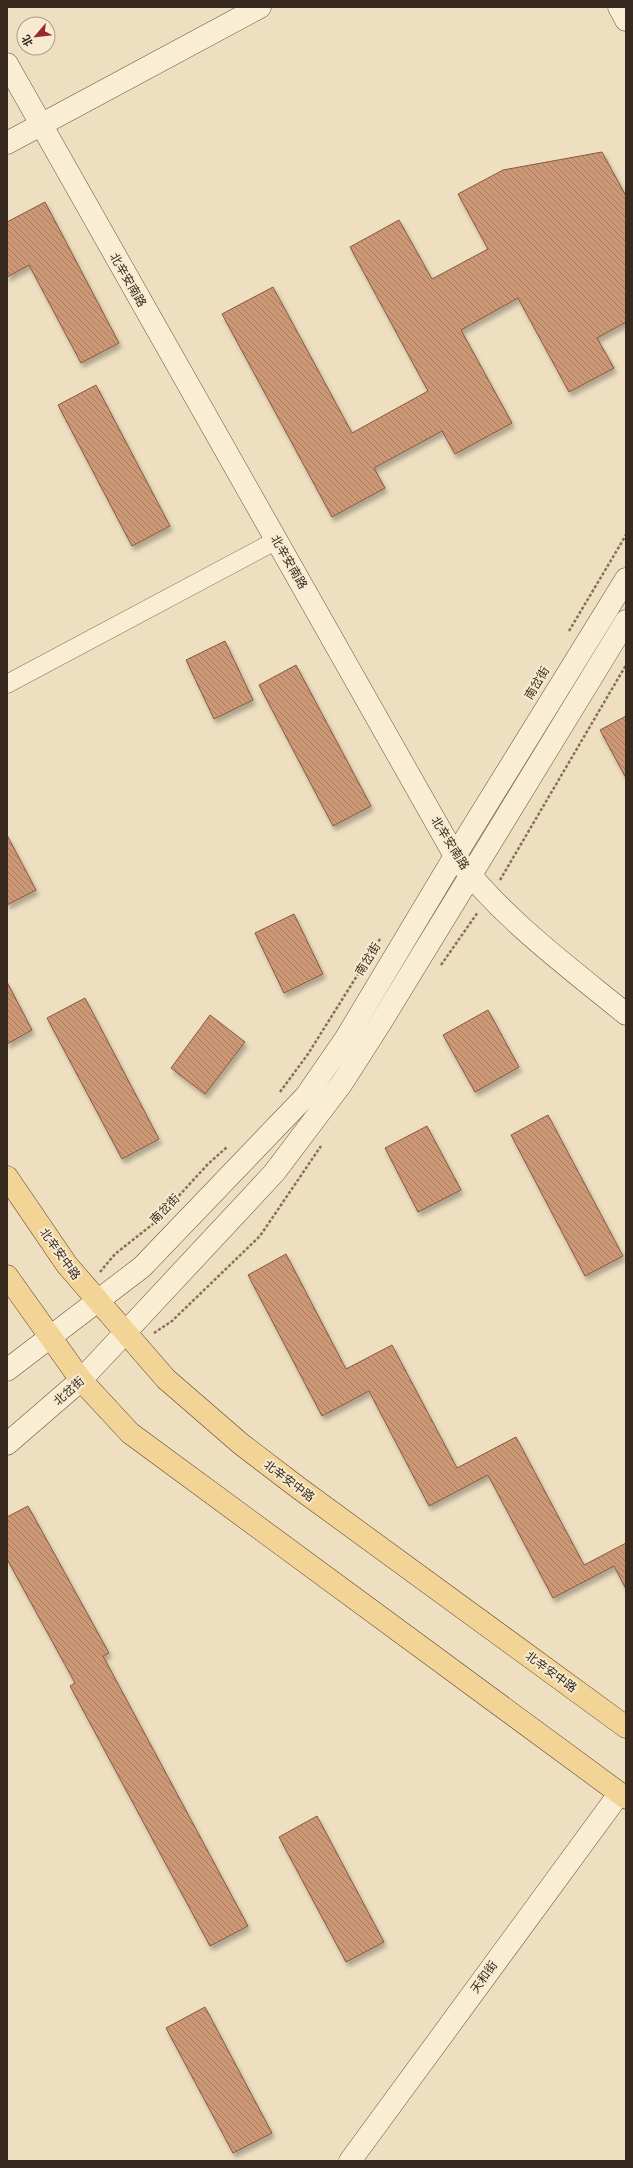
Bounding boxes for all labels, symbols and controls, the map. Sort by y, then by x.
north arrow [16,16,56,56]
text: 北 [19,33,35,48]
street label: 北辛安南路 [107,251,149,309]
street label: 北辛安南路 [268,533,310,591]
street label: 南岔街 [522,664,552,702]
street label: 北辛安南路 [428,814,472,872]
street label: 南岔街 [353,940,383,978]
street label: 南岔街 [147,1191,183,1227]
street label: 北辛安中路 [37,1226,83,1282]
street label: 北岔街 [51,1374,87,1408]
street label: 北辛安中路 [261,1457,317,1505]
street label: 北辛安中路 [523,1649,579,1695]
street label: 天和街 [468,1958,500,1996]

